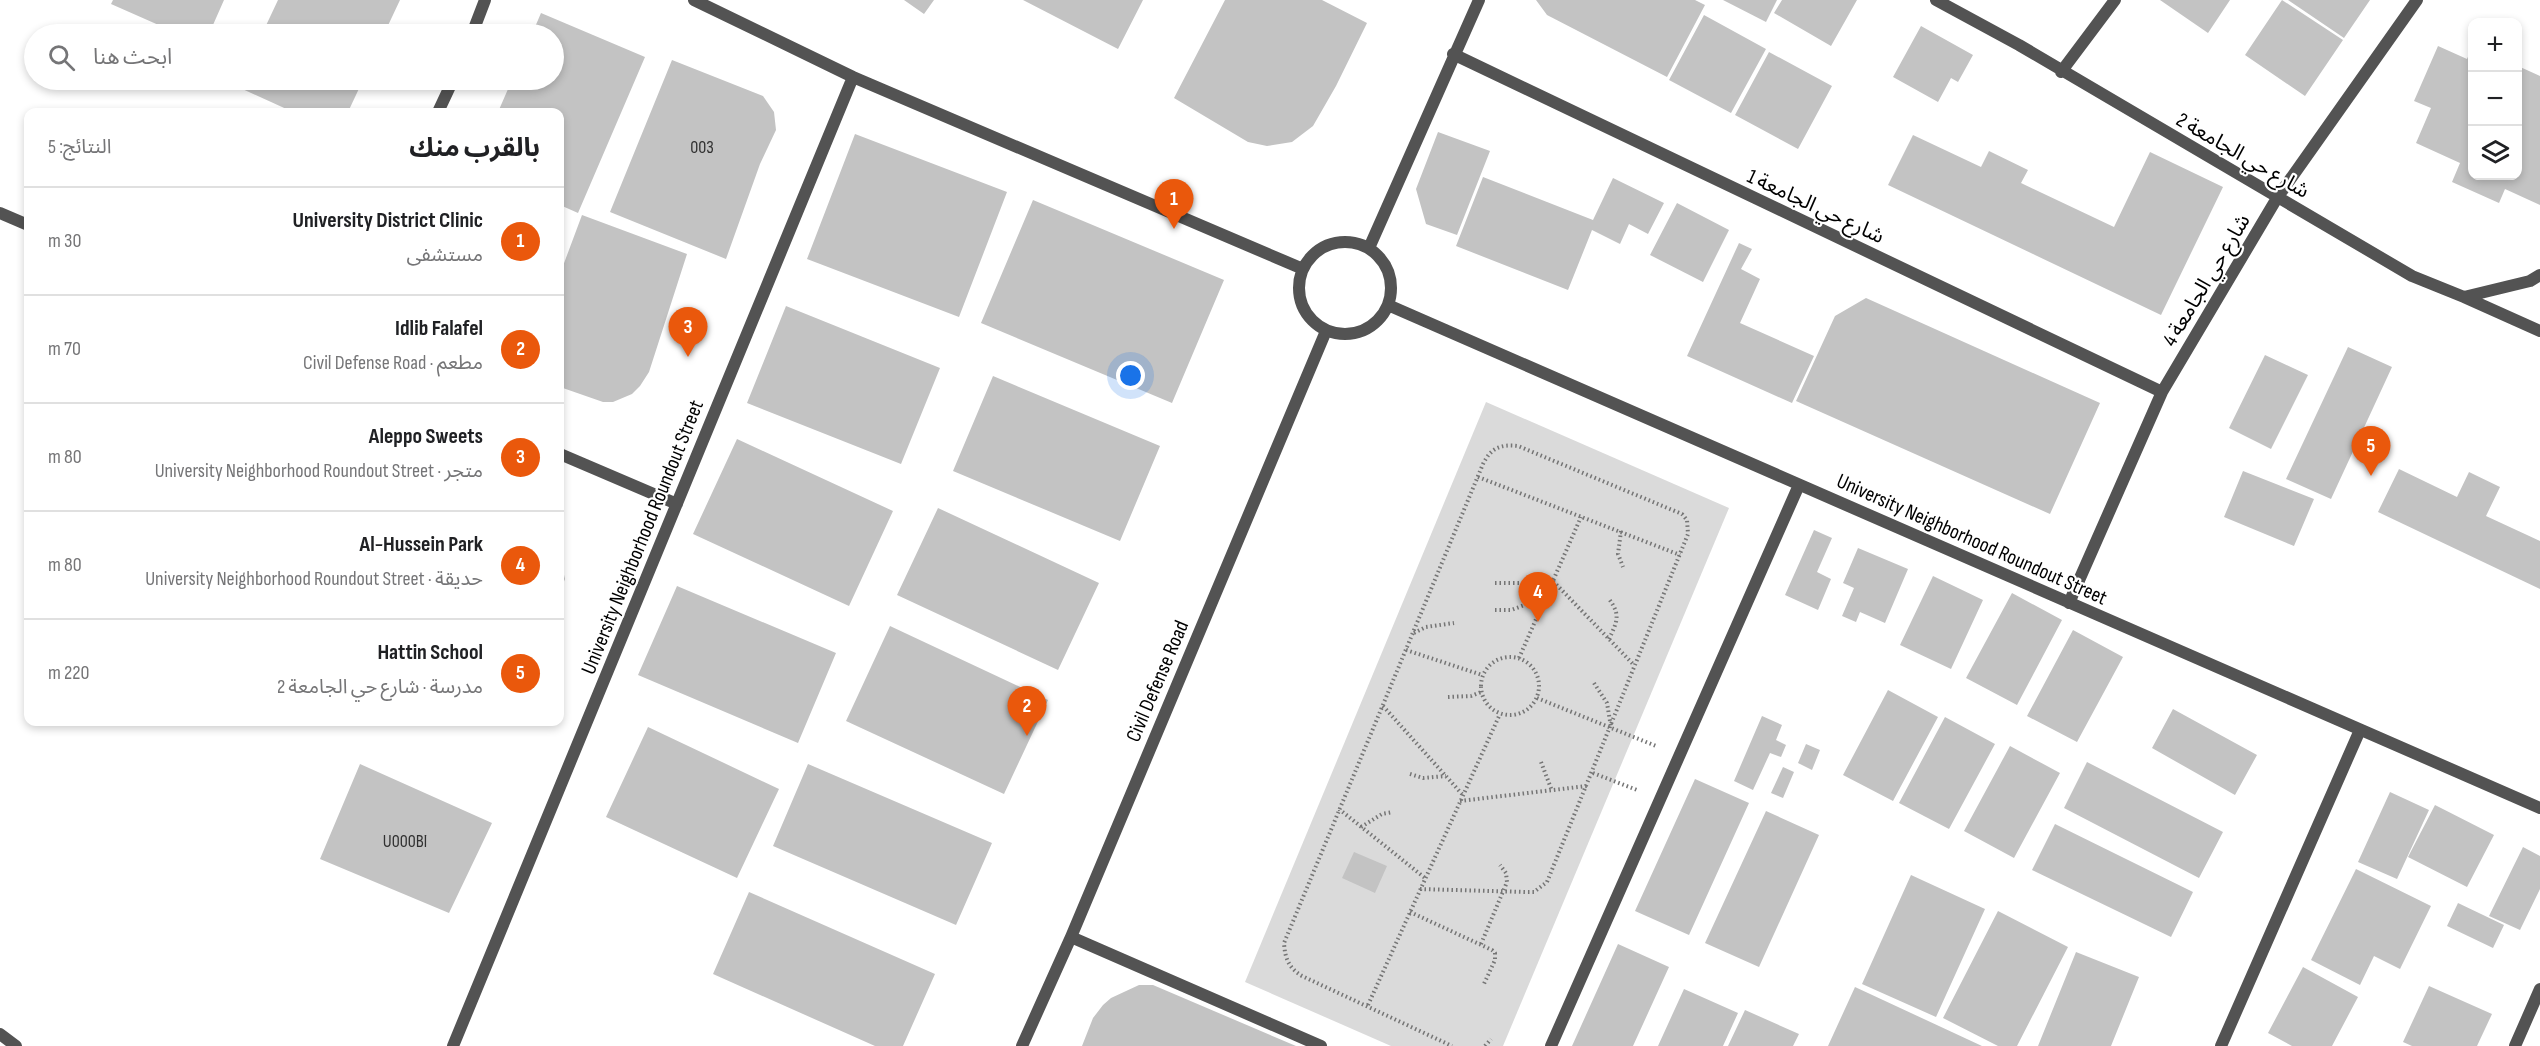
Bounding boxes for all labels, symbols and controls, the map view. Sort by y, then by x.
map controls [2468,18,2522,180]
button: + [2468,18,2522,72]
search box [24,24,564,90]
icon: search [45,41,78,74]
text: ابحث هنا [93,44,172,71]
button: − [2468,72,2522,126]
street label: شارع حي الجامعة 2 [2170,107,2314,206]
button: layers [2468,126,2522,180]
text: بالقرب منك [409,133,540,164]
text: النتائج: 5 [48,135,111,159]
house number: 003 [690,137,714,158]
street label: شارع حي الجامعة 1 [1742,164,1888,252]
pin: 1 [1154,180,1194,229]
text: University District Clinic [293,207,483,234]
street label: شارع حي الجامعة 4 [2157,210,2258,352]
text: 30 m [48,229,81,253]
text: 1 [517,229,524,253]
text: مستشفى [406,243,483,267]
pin: 3 [668,308,708,357]
text: Idlib Falafel [395,315,483,342]
text: 70 m [48,337,81,361]
text: 2 [516,337,525,361]
text: مطعم · Civil Defense Road [303,351,483,375]
your location [1116,361,1145,390]
street label: University Neighborhood Roundout Street [576,396,709,678]
text: Aleppo Sweets [369,423,483,450]
pin: 5 [2352,426,2390,476]
text: 80 m [48,445,82,469]
text: 3 [516,445,525,469]
text: متجر · University Neighborhood Roundout Street [155,459,483,483]
street label: University Neighborhood Roundout Street [1833,468,2111,611]
text: Al-Hussein Park [360,531,483,558]
text: 80 m [48,553,82,577]
text: 4 [516,553,525,577]
text: حديقة · University Neighborhood Roundout Street [145,567,483,591]
pin: 4 [1518,572,1558,622]
street label: Civil Defense Road [1121,617,1194,746]
text: Hattin School [377,639,483,666]
text: 220 m [48,661,89,685]
text: 5 [516,661,525,685]
text: مدرسة · شارع حي الجامعة 2 [277,675,483,699]
pin: 2 [1008,686,1046,736]
house number: U000Bl [383,831,427,852]

